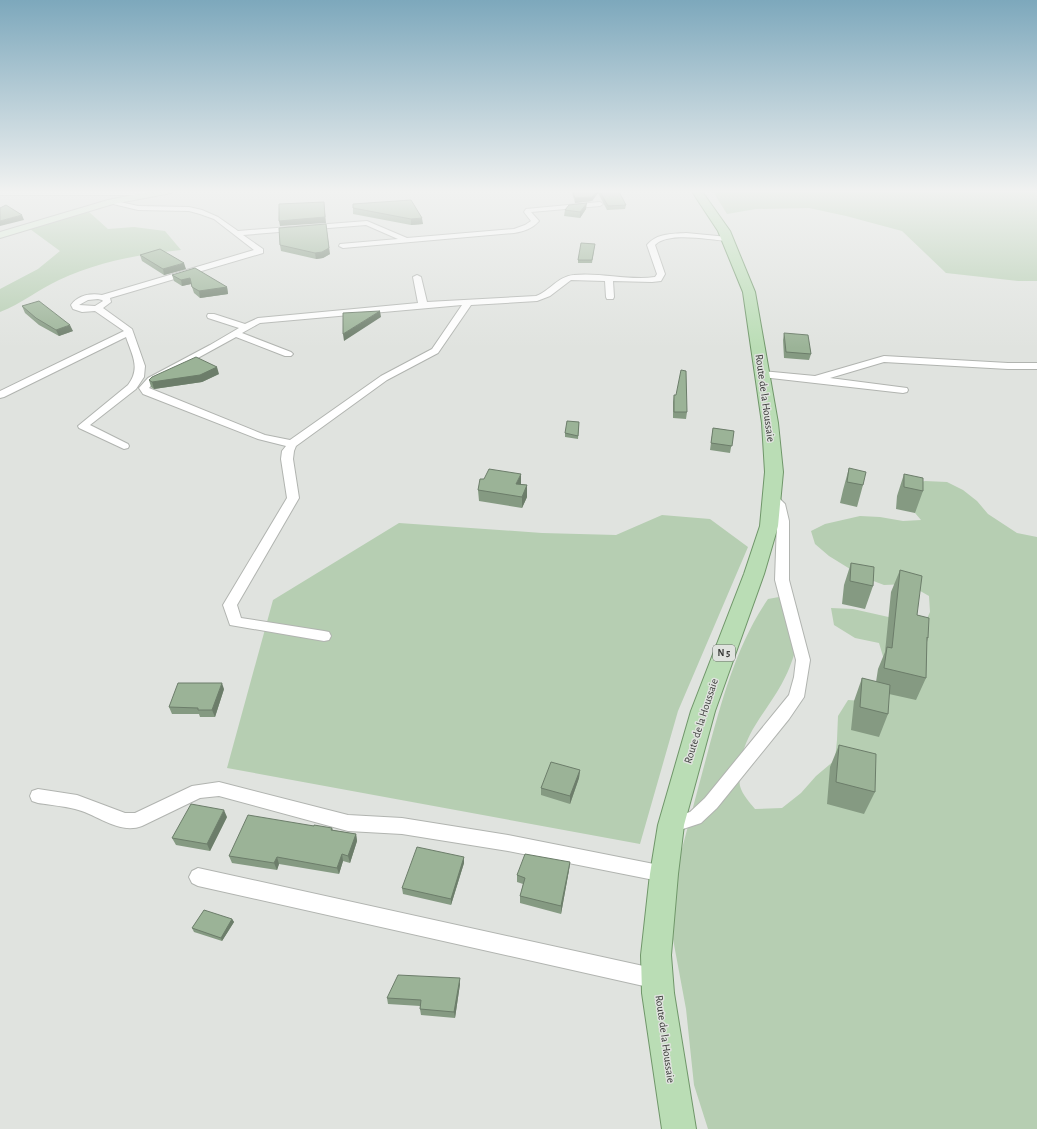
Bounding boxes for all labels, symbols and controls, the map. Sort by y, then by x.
street label: Route de la Houssaie [753,353,777,443]
road number: N 5 [713,645,735,661]
street label: Route de la Houssaie [682,677,720,765]
street label: Route de la Houssaie [653,994,677,1084]

